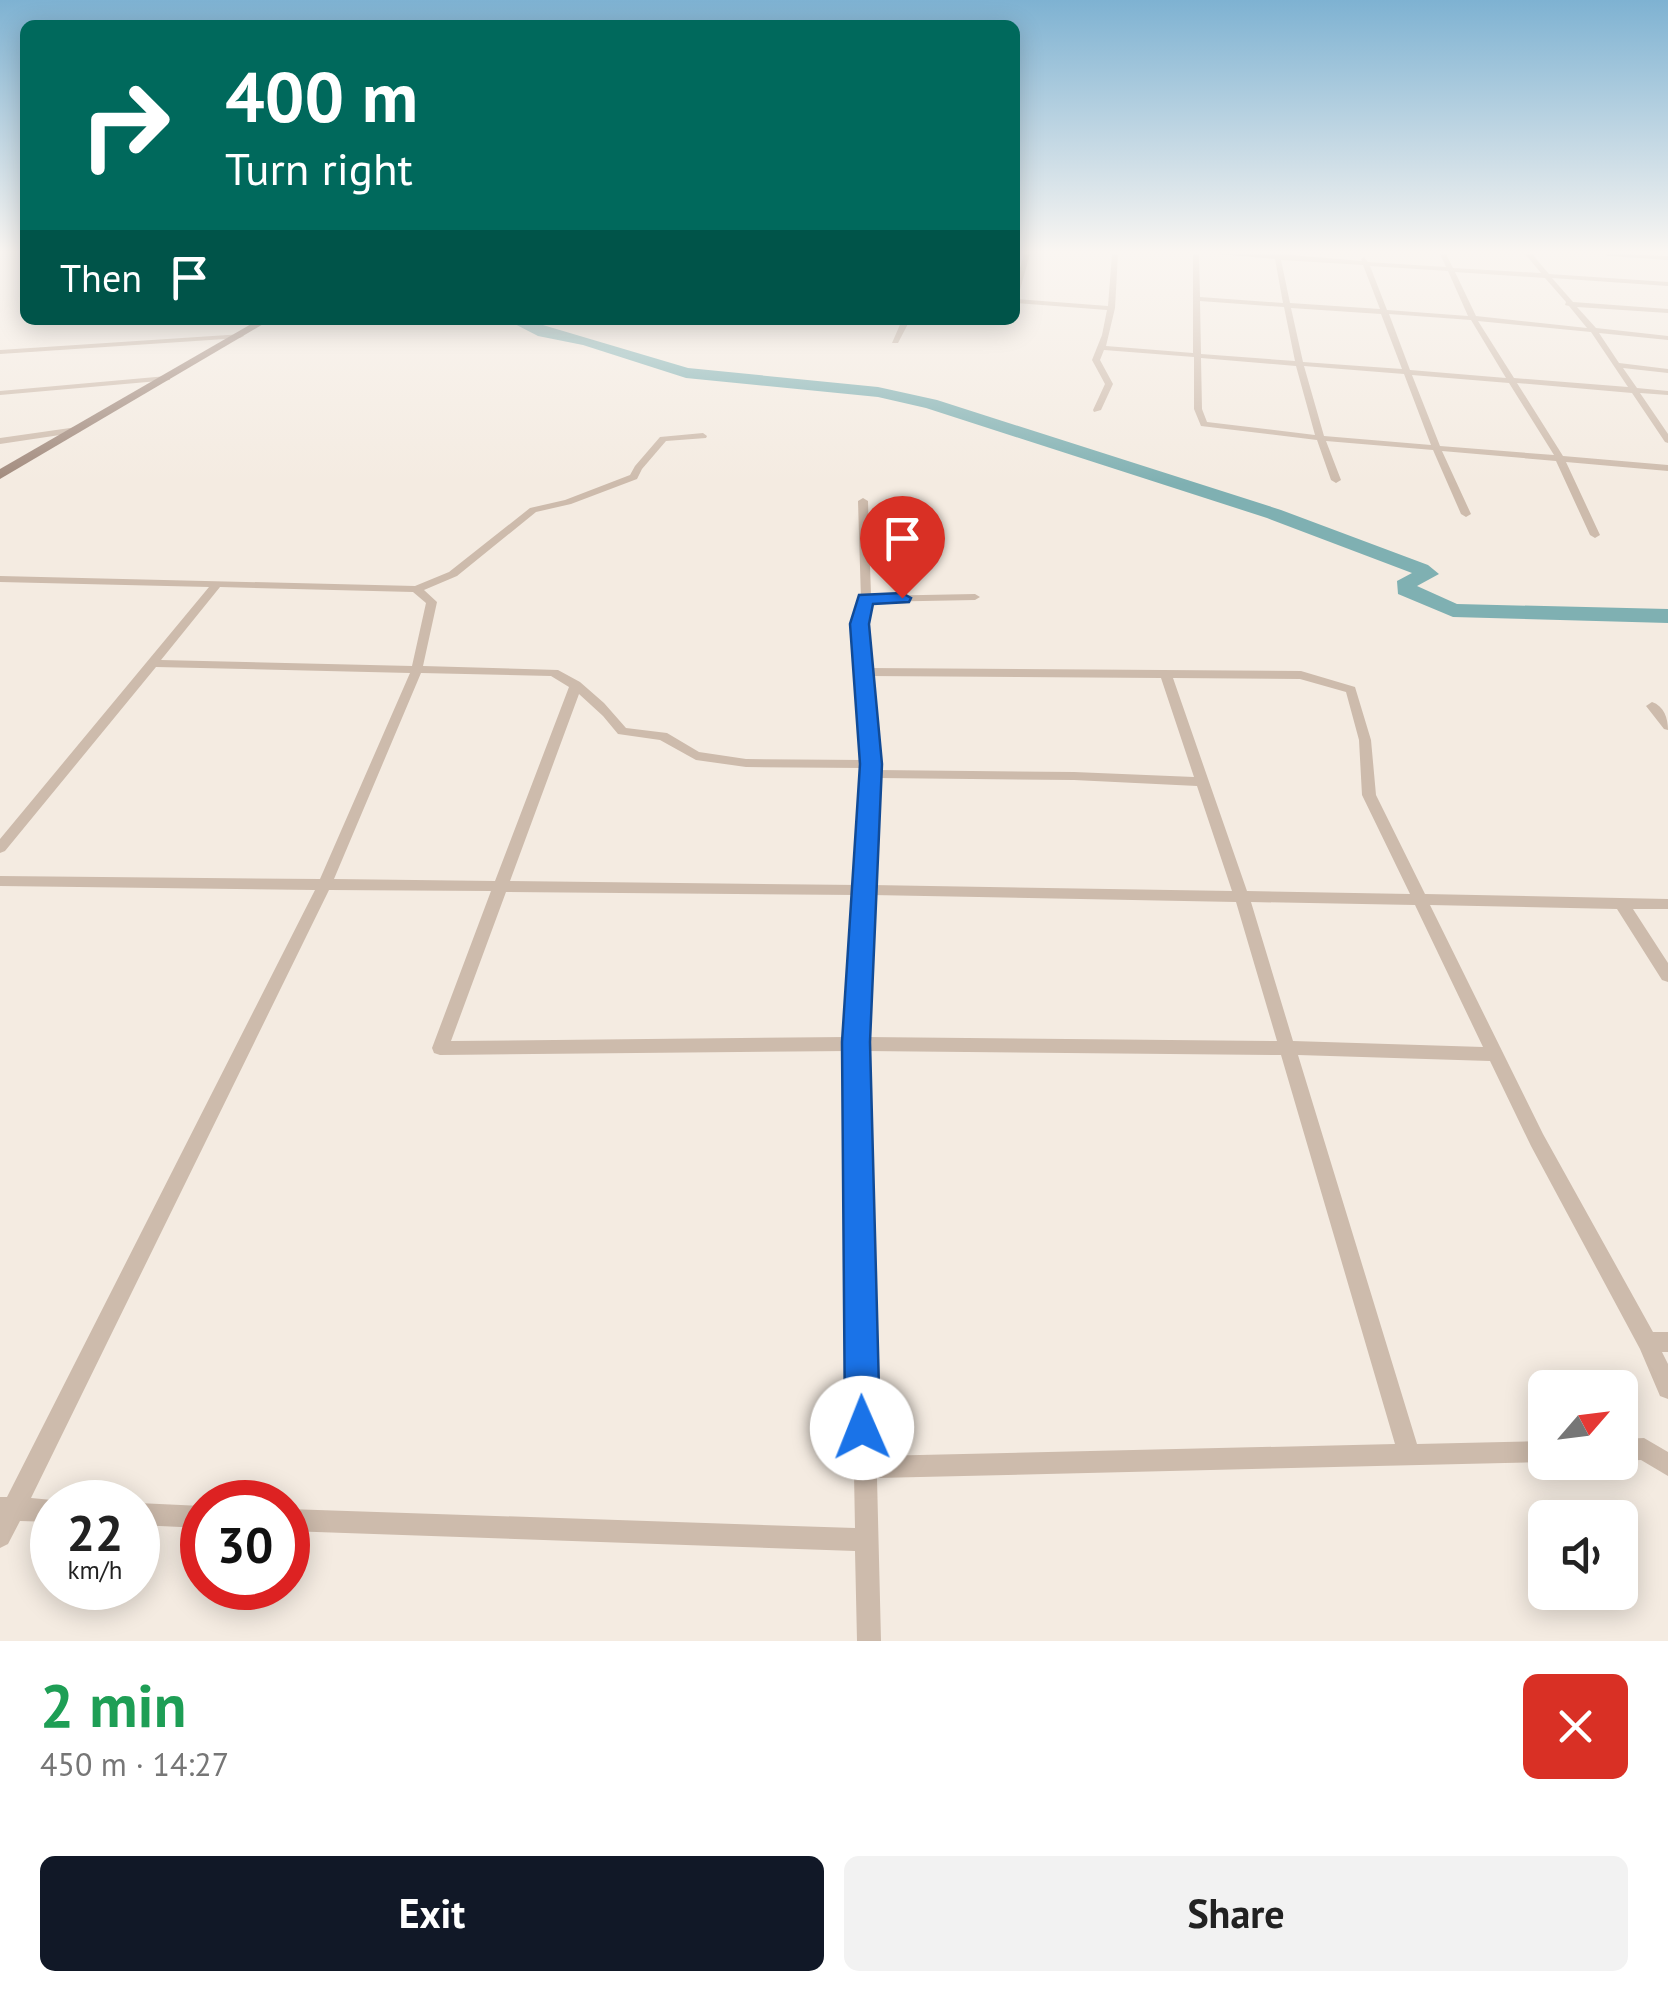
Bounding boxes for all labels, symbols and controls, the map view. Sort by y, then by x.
text: 400 m [225,51,418,141]
icon: right [60,60,190,190]
text: Turn right [225,139,413,197]
icon: arrive [162,250,217,305]
text: Then [60,253,142,302]
pin [860,496,945,599]
icon: arrive [875,511,930,566]
north arrow [1528,1370,1638,1480]
map controls [1528,1370,1638,1610]
position arrow [810,1376,914,1480]
speed limit sign: 30 [180,1480,310,1610]
text: 22 [67,1500,123,1565]
button: sound [1528,1500,1638,1610]
text: km/h [68,1554,122,1586]
text: 2 min [40,1666,186,1744]
button: close [1523,1674,1628,1779]
text: 450 m · 14:27 [40,1743,229,1785]
button: Exit [40,1856,824,1971]
button: Share [844,1856,1628,1971]

